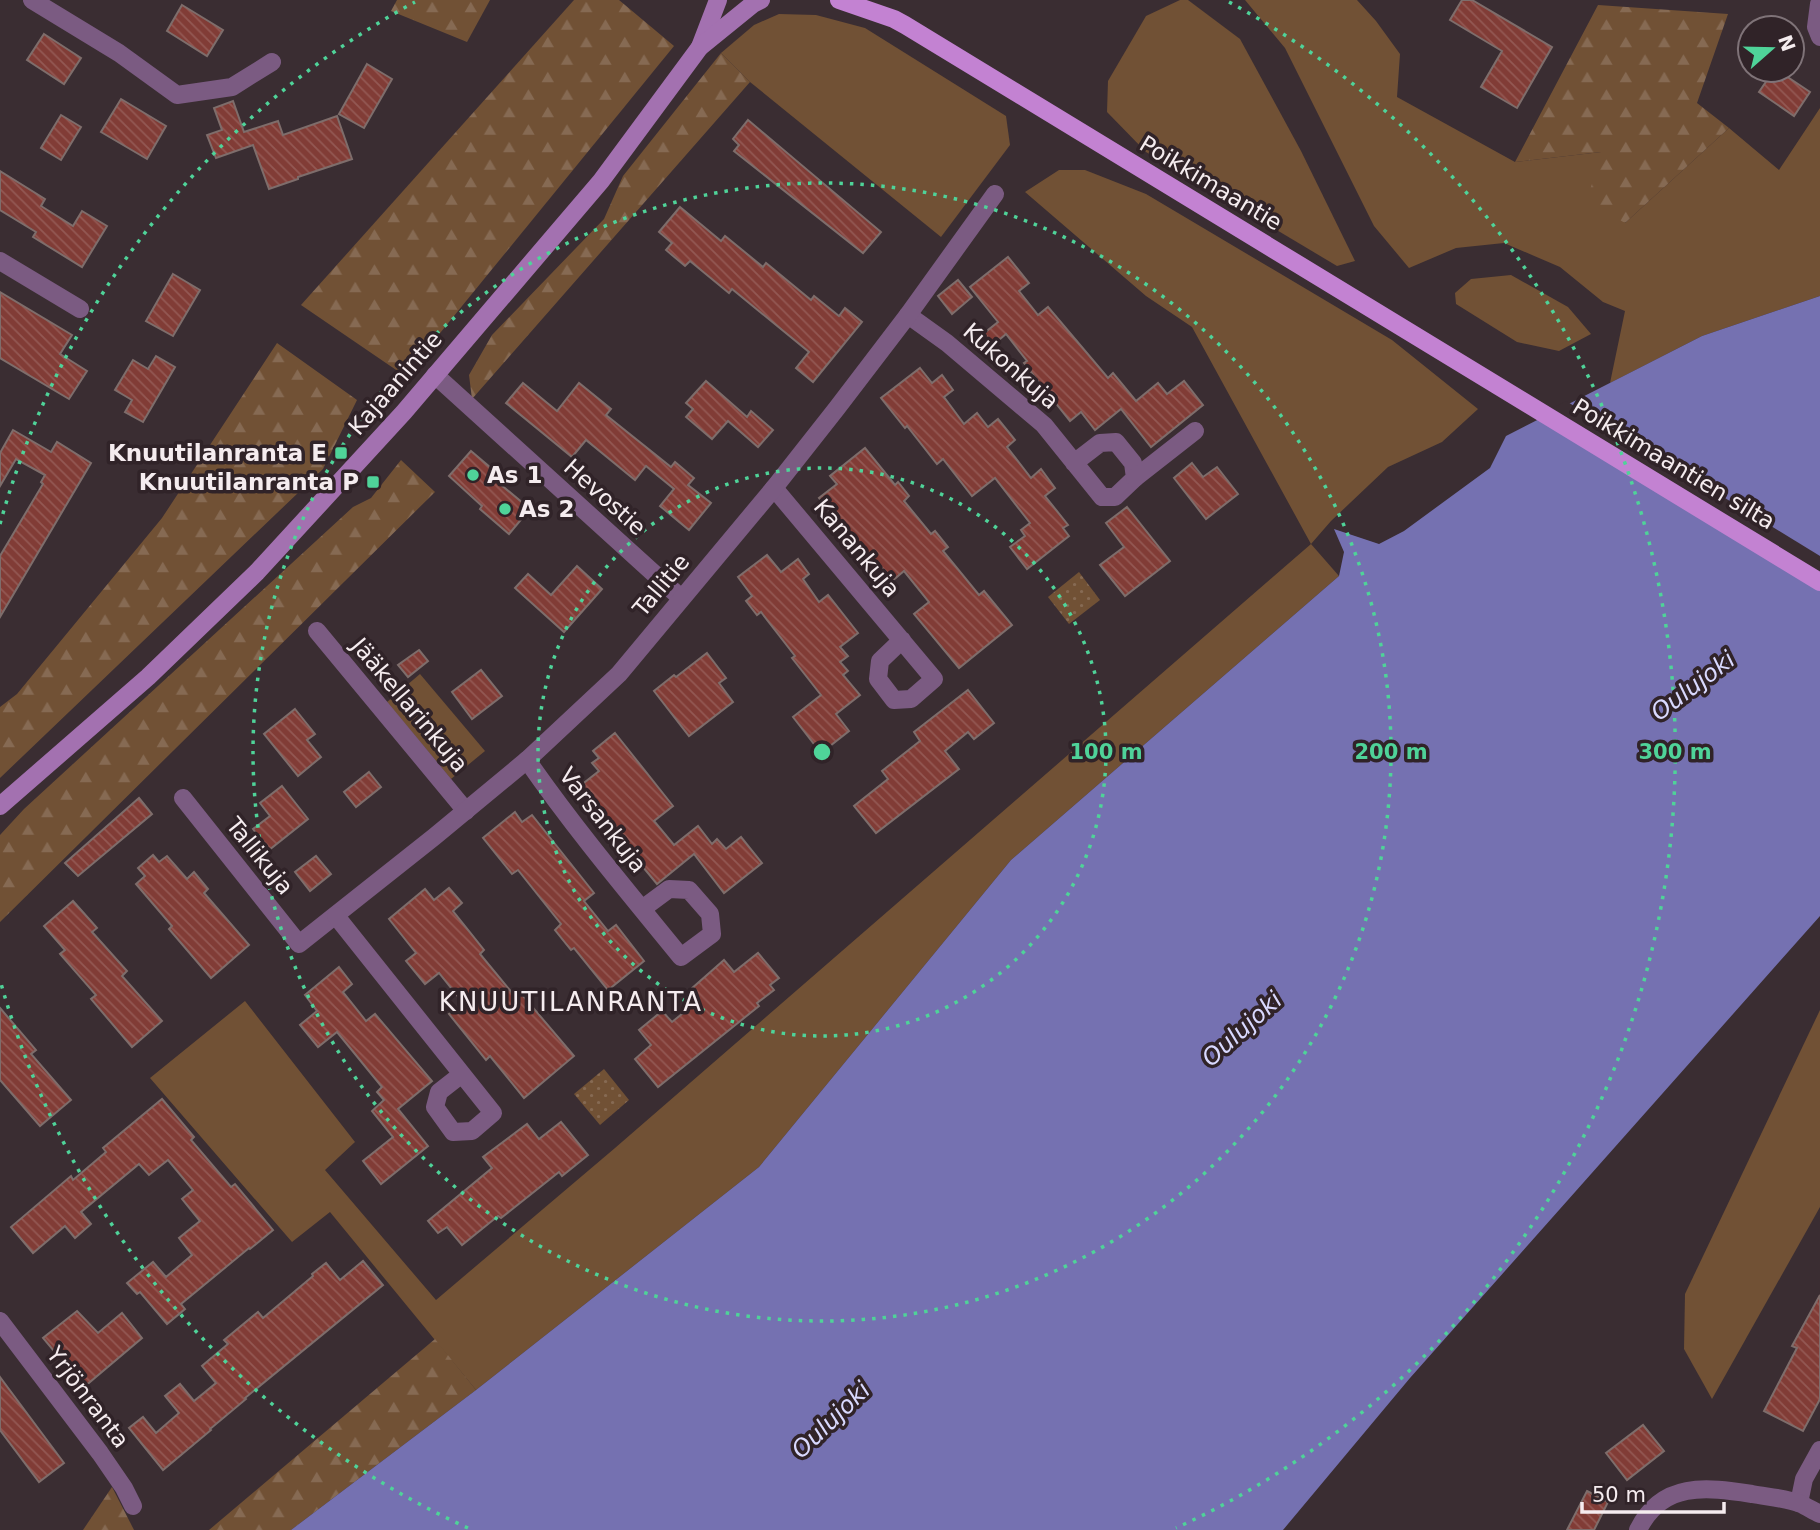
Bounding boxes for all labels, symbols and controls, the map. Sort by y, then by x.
north arrow [1736,14,1806,84]
text: N [1774,32,1800,54]
street label: Poikkimaantie [1135,130,1287,236]
street label: Kukonkuja [958,318,1064,414]
street label: Kajaanintie [343,326,447,440]
street label: Poikkimaantien silta [1568,393,1780,535]
place label: Knuutilanranta E [108,440,327,466]
marker: Knuutilanranta E [333,445,349,461]
street label: Hevostie [559,454,651,540]
place label: As 1 [487,462,543,488]
marker: As 1 [465,467,481,483]
place label: Knuutilanranta P [139,469,359,495]
marker: Knuutilanranta P [365,474,381,490]
street label: Kanankuja [809,494,905,602]
place label: As 2 [519,496,575,522]
marker: As 2 [497,501,513,517]
street label: Tallitie [627,549,694,622]
street label: Jääkellarinkuja [345,631,474,777]
water label: Oulujoki [1645,645,1741,727]
centre of rings [810,740,834,764]
text: 100 m [1069,740,1143,764]
text: 200 m [1354,740,1428,764]
text: 300 m [1638,740,1712,764]
street label: Varsankuja [554,762,652,878]
street label: Tallikuja [221,812,299,900]
water label: Oulujoki [1196,986,1288,1072]
district label: KNUUTILANRANTA [439,987,703,1017]
street label: Yrjönranta [41,1341,134,1453]
water label: Oulujoki [786,1376,876,1464]
scale bar [1582,1470,1724,1514]
text: 50 m [1592,1483,1646,1507]

